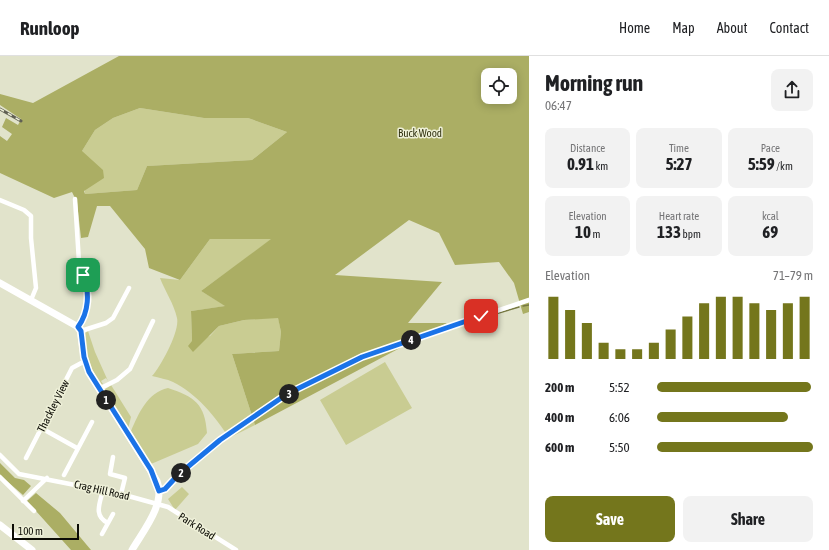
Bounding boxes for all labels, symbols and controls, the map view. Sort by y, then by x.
text: Runloop [20,17,80,39]
text: Home [619,20,650,36]
text: Map [672,20,695,36]
text: About [717,20,748,36]
text: Contact [770,20,809,36]
map controls [481,68,517,104]
button: locate [481,68,517,104]
button: share [771,69,813,111]
text: Morning run [545,70,643,96]
text: 06:47 [545,98,572,113]
park label: Buck Wood [398,127,442,139]
text: Distance [570,142,605,154]
text: Time [669,142,689,154]
text: Pace [761,142,780,154]
text: 0.91 [567,154,594,174]
text: 5:27 [665,154,692,174]
text: 5:59 [748,154,775,174]
text: km [594,160,608,172]
text: /km [775,160,793,172]
text: Elevation [569,210,607,222]
text: Heart rate [659,210,699,222]
text: kcal [762,210,779,222]
text: 10 [575,222,591,242]
text: 133 [657,222,681,242]
text: 69 [762,222,778,242]
text: m [591,228,600,240]
text: bpm [681,228,701,240]
pin [66,258,100,292]
icon: arrive [72,264,94,286]
text: Elevation [545,268,590,283]
text: 71–79 m [773,268,813,283]
pin [464,299,498,333]
icon: check [470,305,492,327]
pin: 4 [401,330,421,350]
text: 4 [408,334,414,346]
street label: Thackley View [35,377,71,434]
text: 200 m [545,380,574,395]
text: 5:52 [609,380,630,395]
pin: 3 [279,384,299,404]
text: 3 [286,388,292,400]
pin: 1 [96,390,116,410]
text: 1 [103,394,109,406]
text: 400 m [545,410,574,425]
text: 6:06 [609,410,630,425]
text: 600 m [545,440,574,455]
text: 5:50 [609,440,630,455]
pin: 2 [171,463,191,483]
text: 2 [178,467,184,479]
street label: Crag Hill Road [73,478,131,502]
button: Save [545,496,675,542]
button: Share [683,496,813,542]
street label: Park Road [176,510,218,542]
scale bar [12,522,79,541]
text: 100 m [18,525,43,537]

